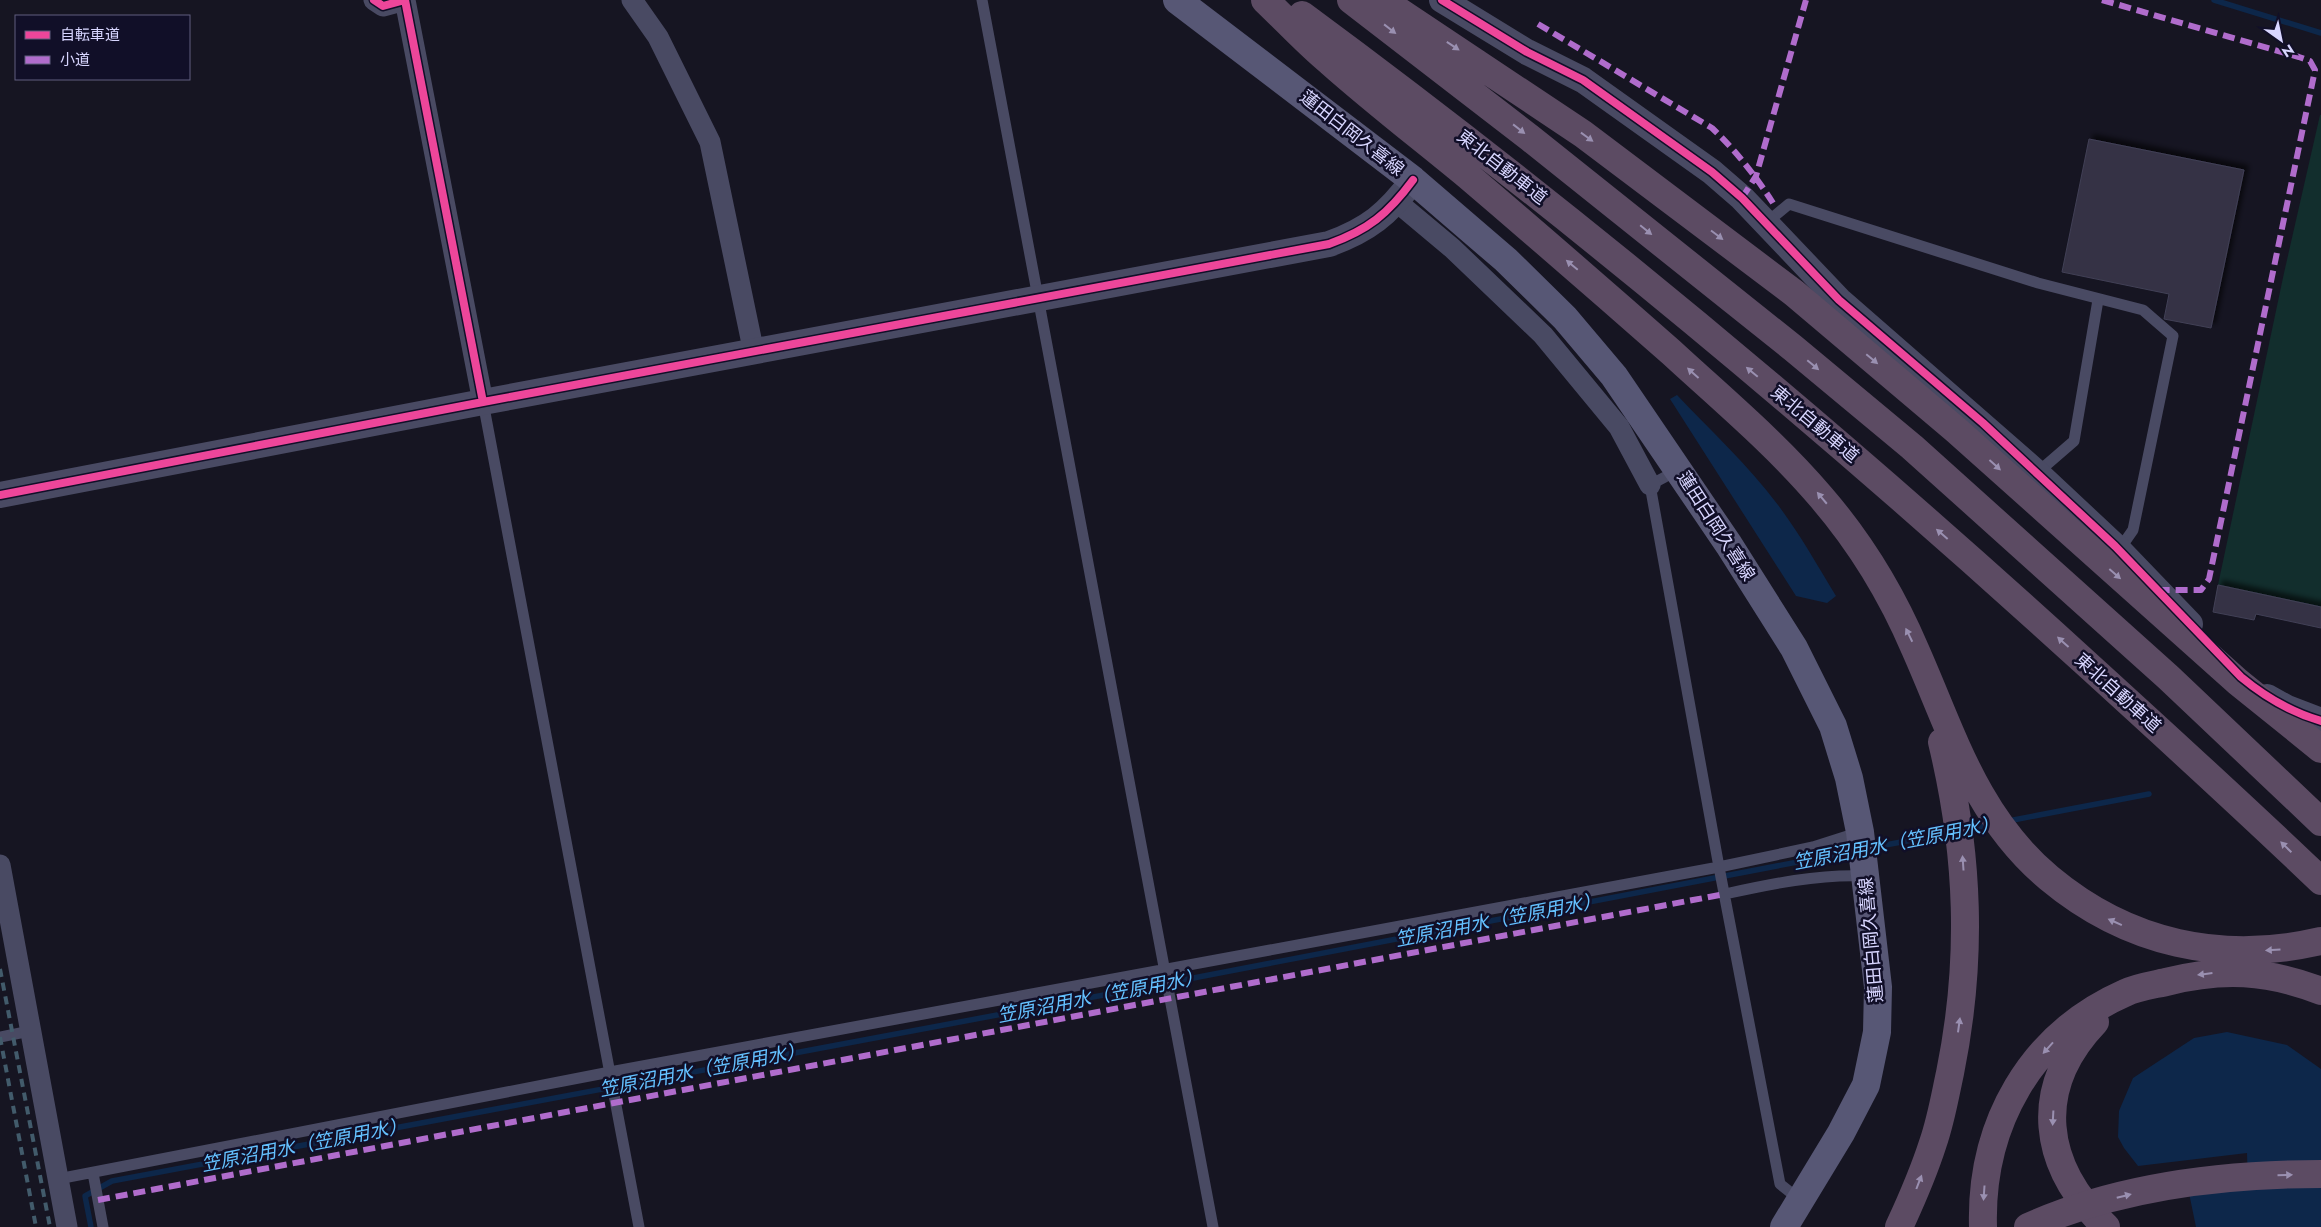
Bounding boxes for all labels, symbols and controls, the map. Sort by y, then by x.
legend [15,15,190,80]
north arrow [2256,15,2306,65]
text: 自転車道 [60,24,120,46]
one-way arrow [1383,24,1396,35]
text: N [2278,39,2298,62]
one-way arrow [1446,41,1459,51]
text: 小道 [60,49,90,71]
street label: 蓮田白岡久喜線 [1294,84,1410,182]
one-way arrow [1512,123,1525,134]
street label: 東北自動車道 [1451,124,1553,210]
one-way arrow [1580,132,1594,142]
one-way arrow [1639,225,1652,236]
one-way arrow [1710,230,1724,240]
one-way arrow [1566,259,1579,270]
one-way arrow [1865,353,1878,364]
one-way arrow [1807,359,1819,370]
one-way arrow [1746,366,1759,377]
one-way arrow [1688,367,1700,379]
street label: 東北自動車道 [1765,379,1865,469]
one-way arrow [1988,459,2000,471]
street label: 蓮田白岡久喜線 [1671,466,1761,586]
one-way arrow [1817,492,1828,504]
one-way arrow [1936,529,1948,540]
one-way arrow [2109,568,2121,580]
one-way arrow [1905,628,1913,642]
one-way arrow [2057,637,2070,648]
street label: 東北自動車道 [2069,647,2167,739]
water label: 笠原沼用水（笠原用水） [1791,810,2001,876]
one-way arrow [2280,841,2292,853]
one-way arrow [1959,855,1967,871]
street label: 蓮田白岡久喜線 [1853,876,1889,1004]
water label: 笠原沼用水（笠原用水） [1393,887,1603,953]
one-way arrow [2108,917,2122,925]
one-way arrow [2265,946,2281,954]
water label: 笠原沼用水（笠原用水） [995,963,1205,1029]
one-way arrow [2197,970,2213,978]
one-way arrow [1955,1017,1963,1033]
water label: 笠原沼用水（笠原用水） [597,1037,807,1103]
one-way arrow [2042,1041,2054,1053]
one-way arrow [2049,1110,2057,1126]
water label: 笠原沼用水（笠原用水） [199,1112,409,1178]
one-way arrow [2278,1170,2294,1178]
one-way arrow [1915,1175,1923,1189]
one-way arrow [1980,1185,1988,1201]
one-way arrow [2117,1191,2132,1199]

